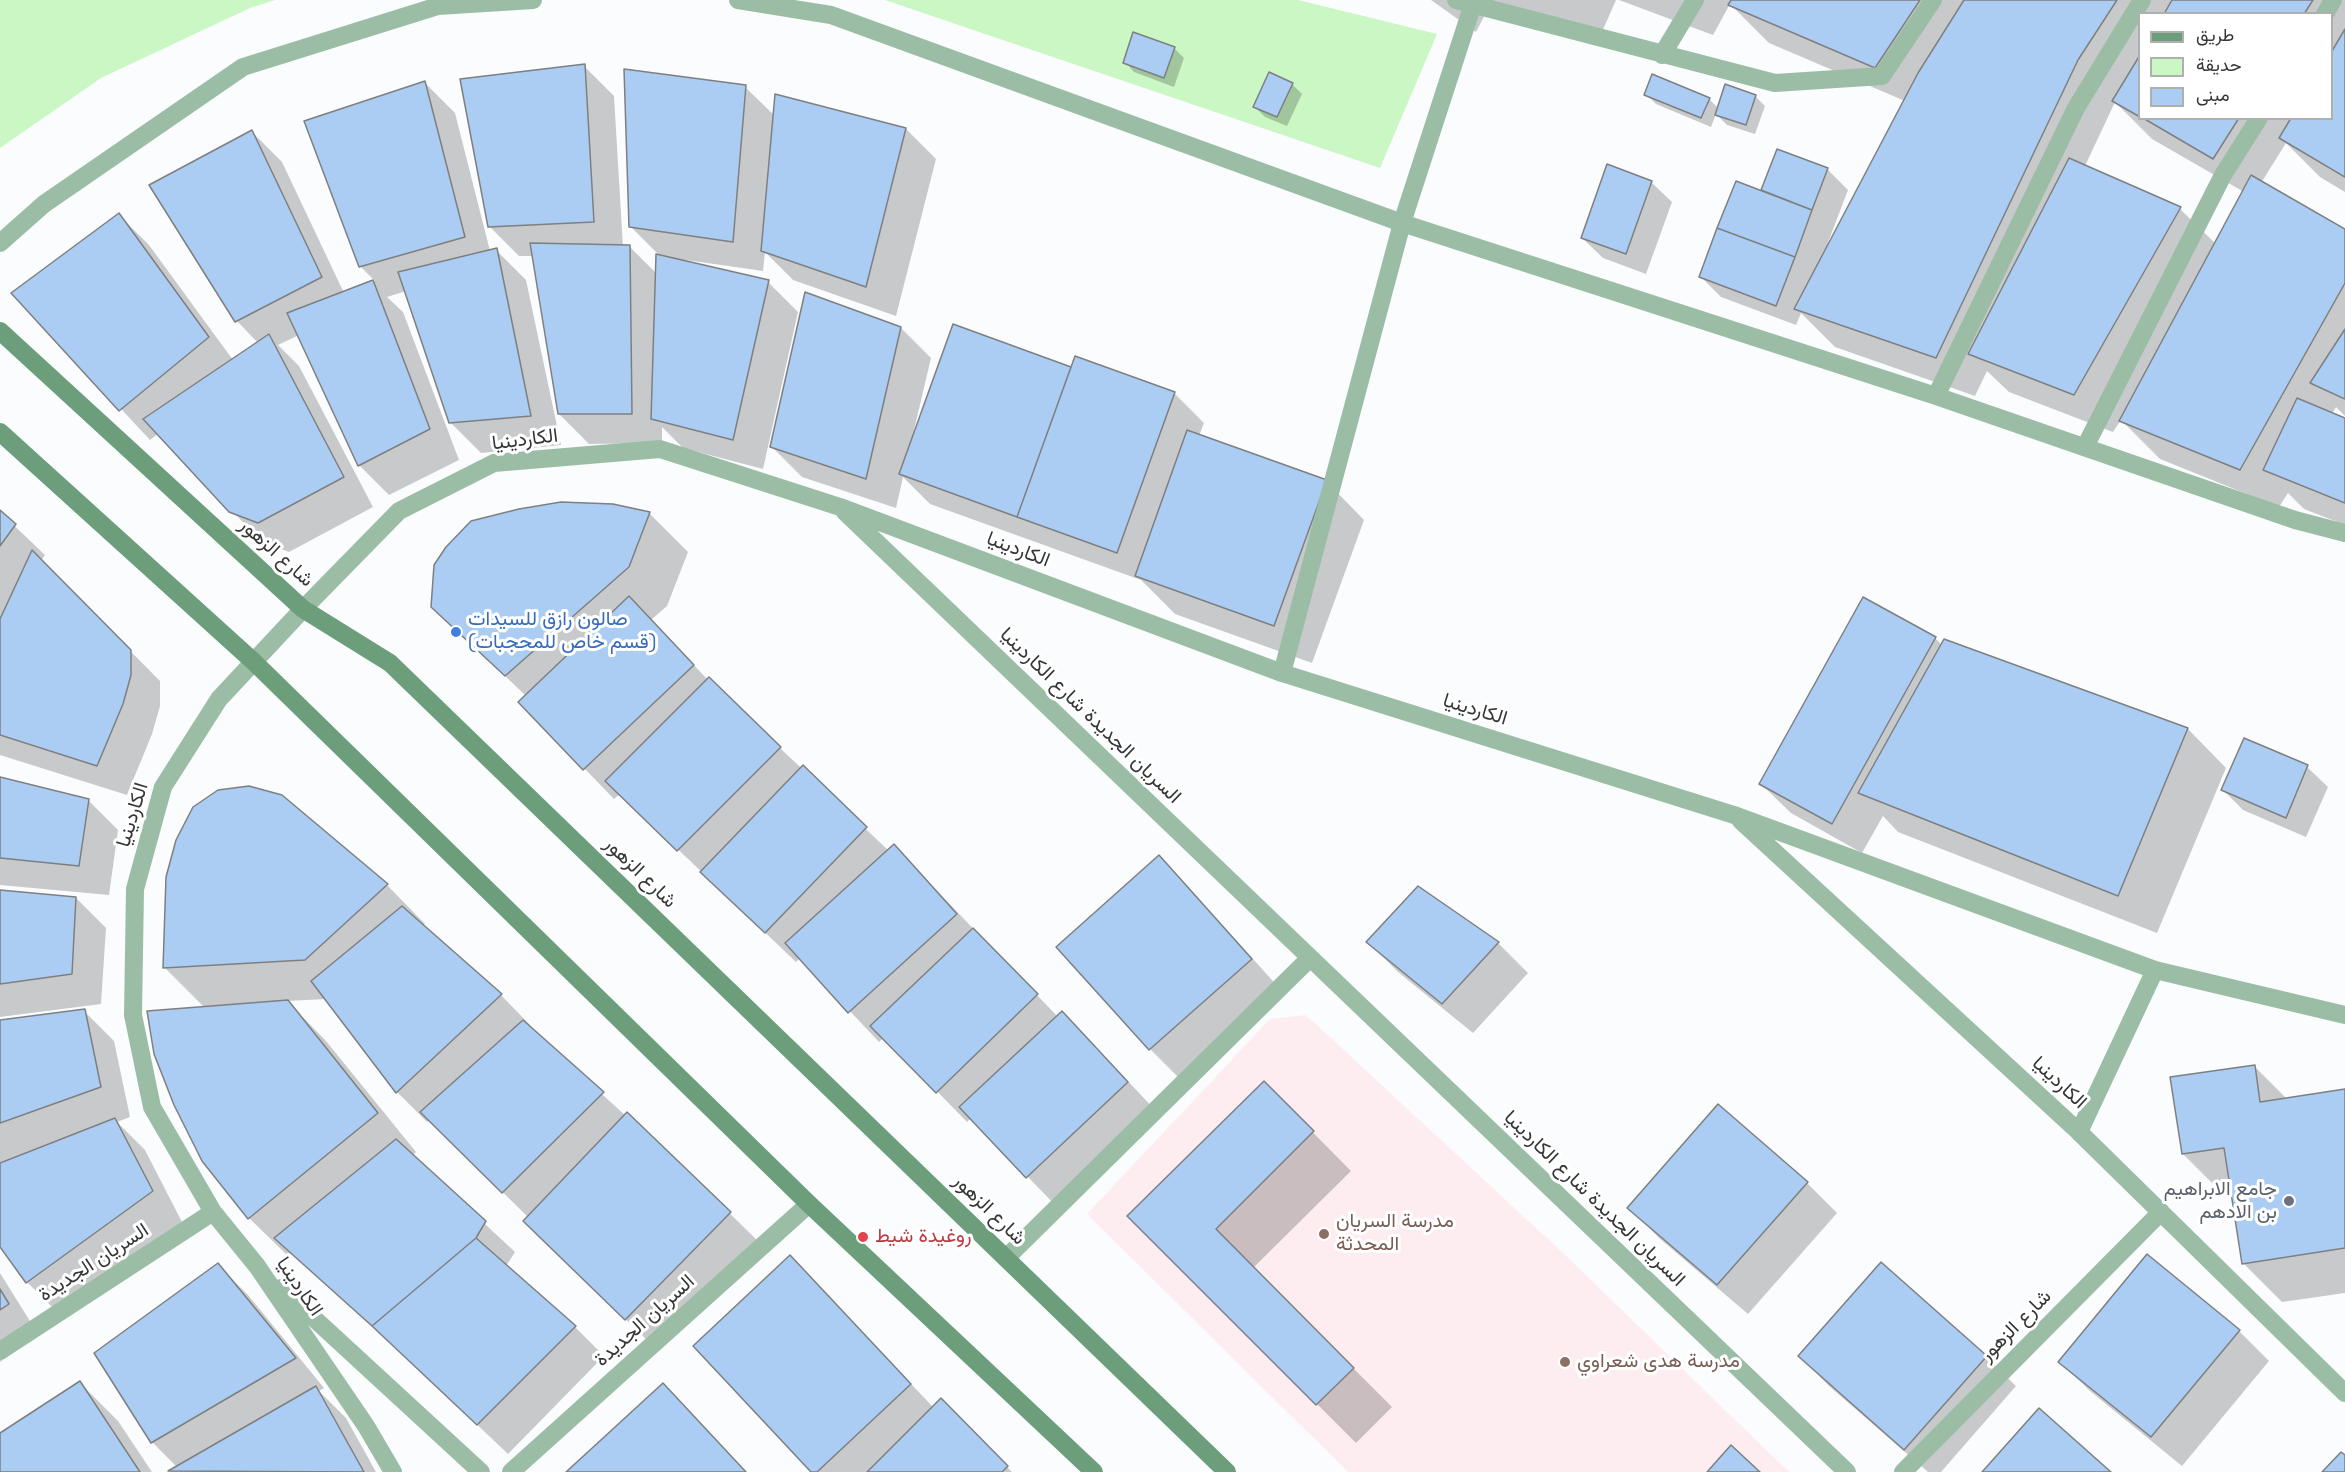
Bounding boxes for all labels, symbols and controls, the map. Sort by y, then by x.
legend [2138,12,2333,120]
text: طريق [2196,23,2234,46]
text: حديقة [2196,53,2242,76]
text: مبنى [2196,83,2230,106]
street label: الكاردينيا [491,424,559,456]
street label: شارع الزهور [234,513,318,593]
street label: الكاردينيا [983,527,1053,573]
place label: صالون رازق للسيدات (قسم خاص للمحجبات) [468,608,656,655]
street label: السريان الجديدة شارع الكاردينيا [994,623,1186,809]
marker: صالون رازق للسيدات (قسم خاص للمحجبات) [449,625,463,639]
street label: الكاردينيا [1440,689,1510,731]
street label: الكاردينيا [112,780,154,850]
street label: شارع الزهور [599,833,681,913]
street label: الكاردينيا [2027,1052,2091,1114]
street label: السريان الجديدة شارع الكاردينيا [1498,1106,1690,1292]
street label: شارع الزهور [948,1170,1030,1250]
place label: جامع الابراهيم بن الادهم [2164,1178,2277,1225]
marker: جامع الابراهيم بن الادهم [2282,1194,2296,1208]
place label: مدرسة السريان المحدثة [1336,1210,1454,1257]
street label: السريان الجديدة [35,1219,153,1307]
place label: روغيدة شيط [875,1225,972,1249]
marker: مدرسة السريان المحدثة [1317,1227,1331,1241]
marker: روغيدة شيط [856,1230,870,1244]
street label: الكاردينيا [271,1253,327,1321]
street label: السريان الجديدة [590,1270,700,1372]
street label: شارع الزهور [1975,1285,2057,1367]
place label: مدرسة هدى شعراوي [1577,1350,1740,1374]
marker: مدرسة هدى شعراوي [1558,1355,1572,1369]

